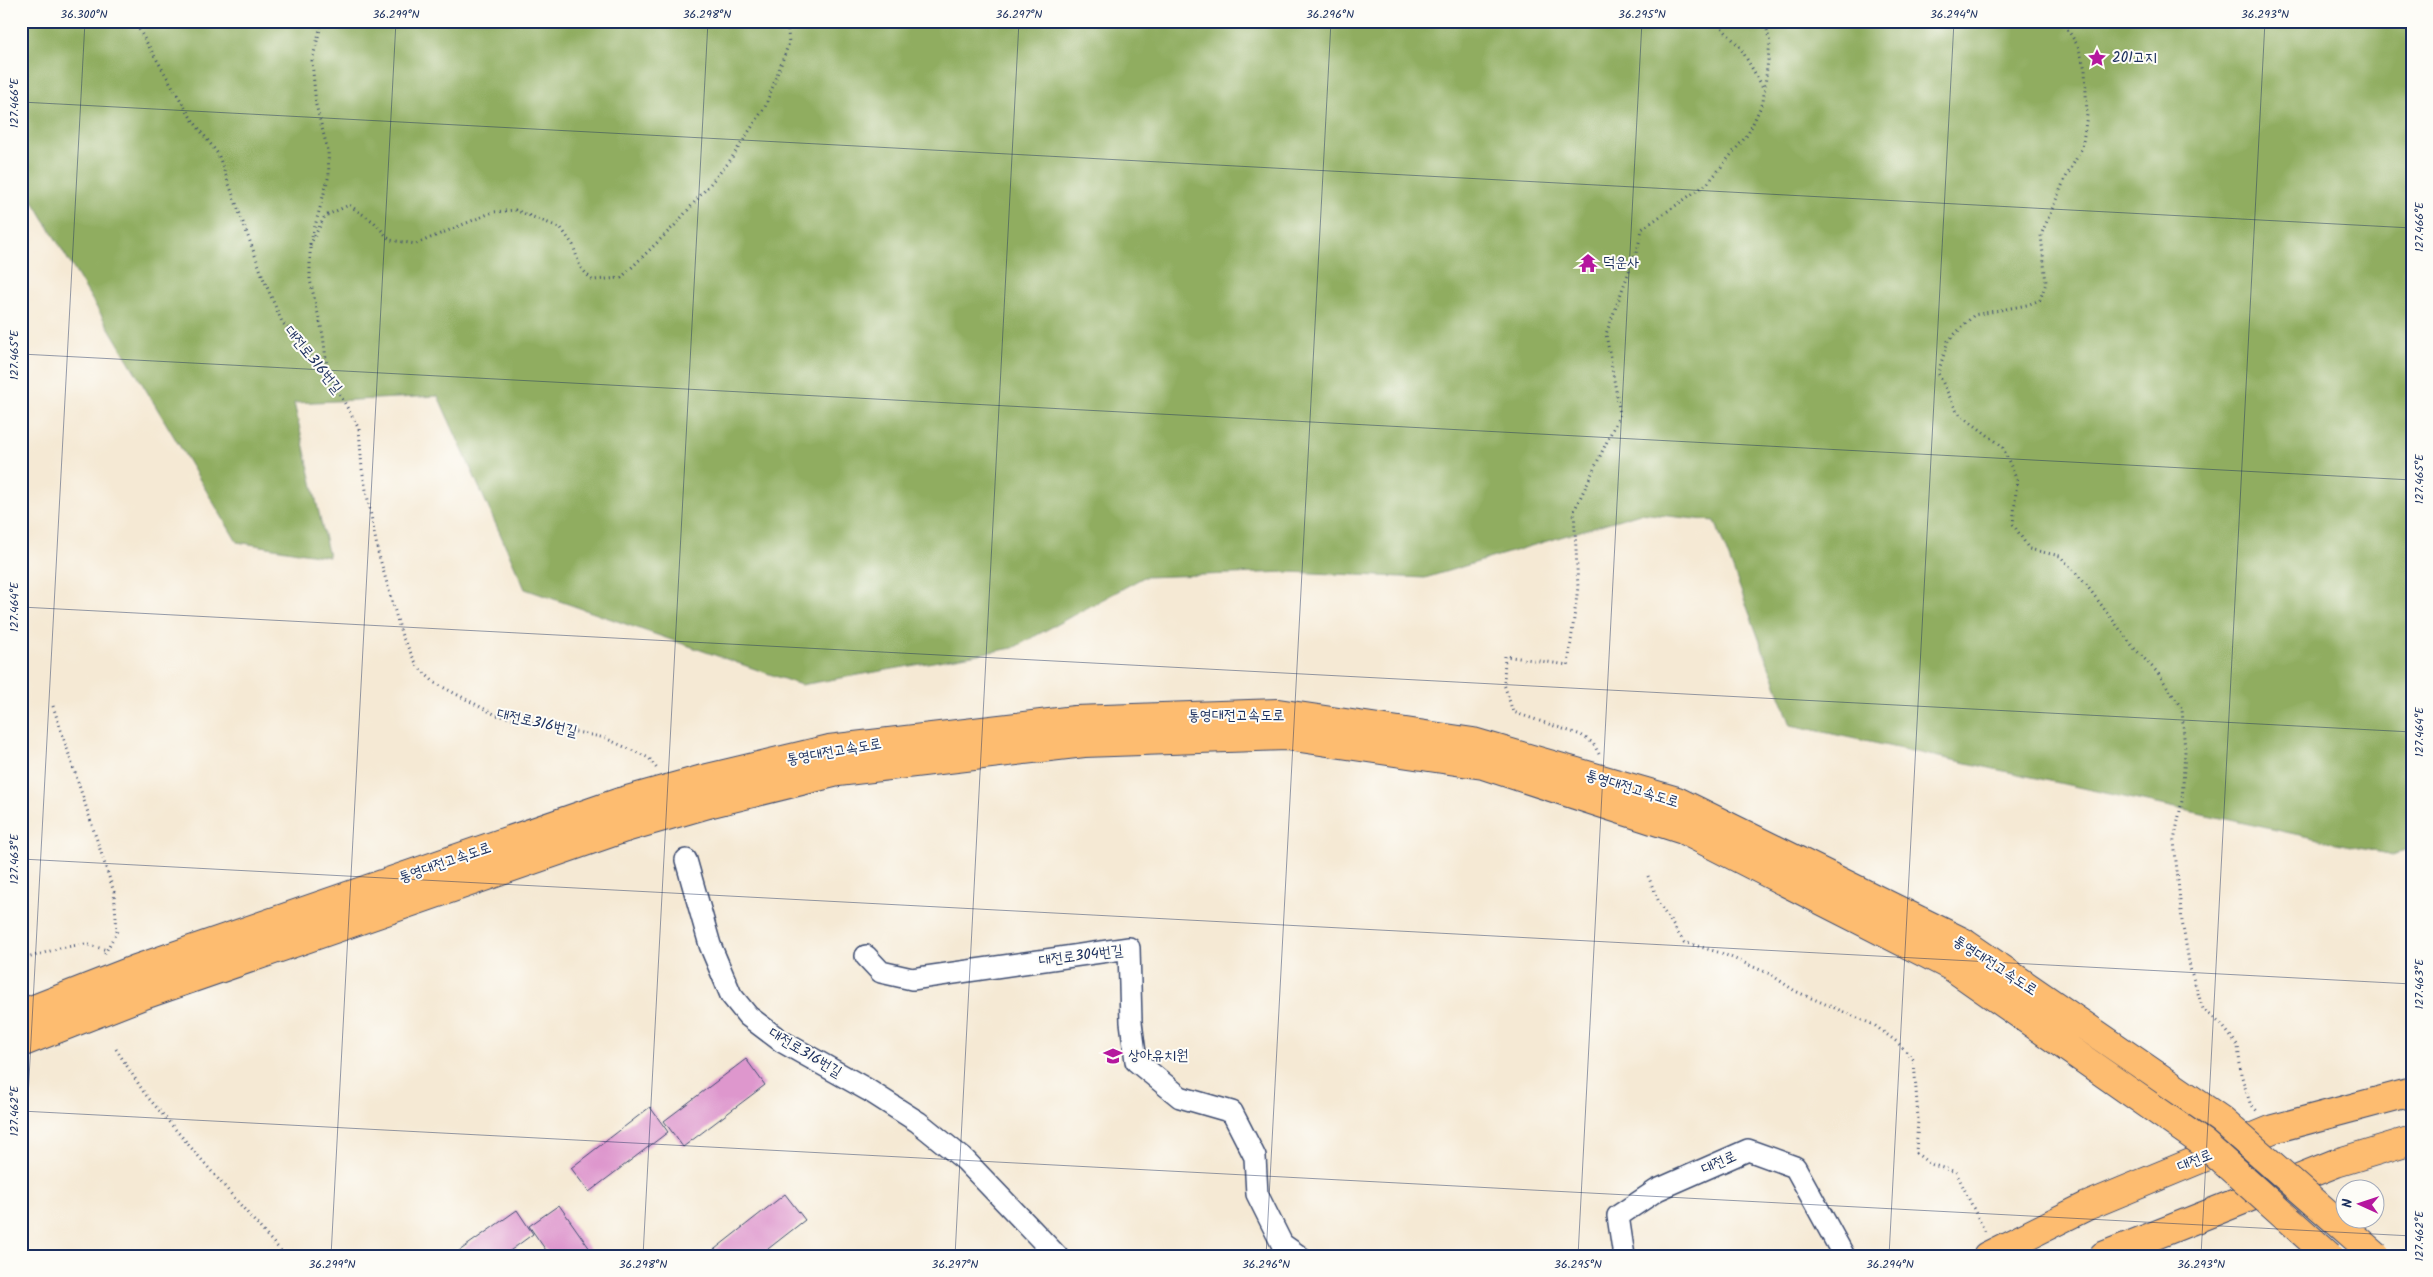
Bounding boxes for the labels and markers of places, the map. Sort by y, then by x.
place label: 201고지 [2112,46,2157,70]
place icon: 201고지 [2086,47,2108,69]
place label: 덕운사 [1603,251,1639,275]
temple icon: 덕운사 [1577,252,1599,274]
place label: 상아유치원 [1128,1044,1188,1068]
school or university icon: 상아유치원 [1102,1045,1124,1067]

